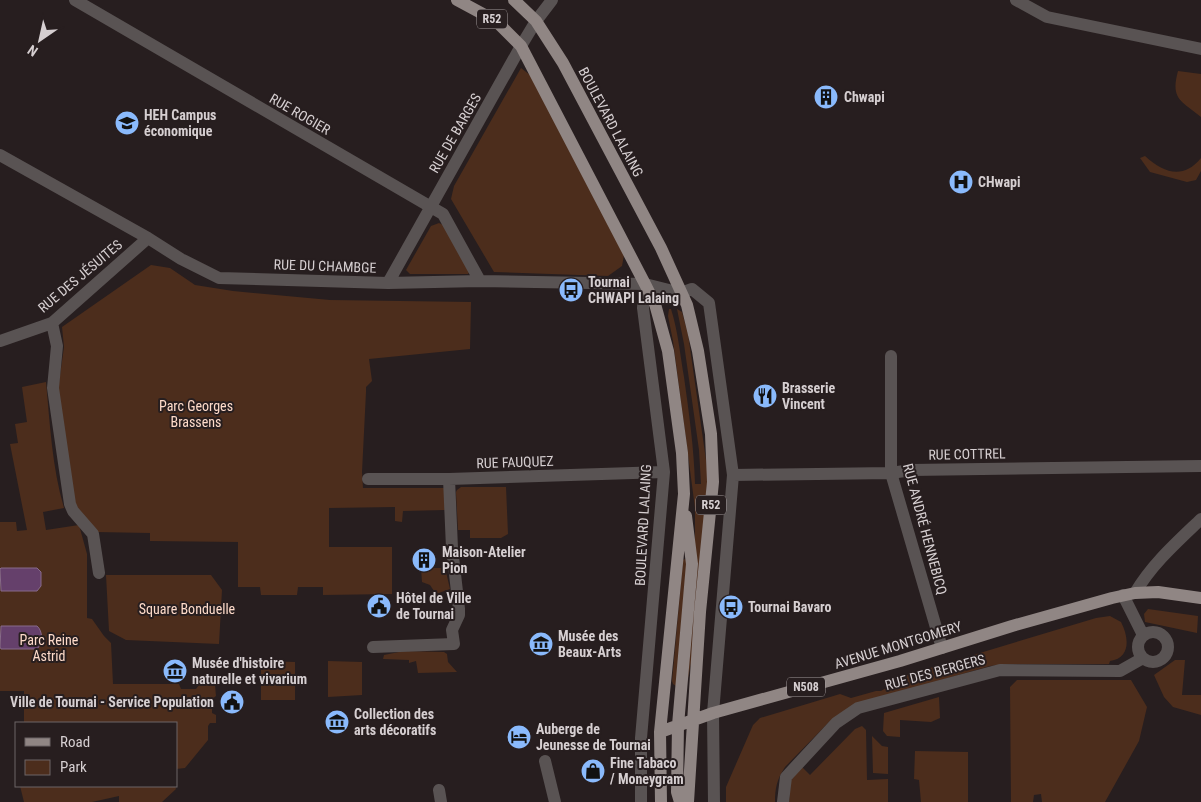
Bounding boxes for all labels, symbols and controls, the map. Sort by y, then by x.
road number: R52 [477,10,507,28]
north arrow [15,15,65,65]
text: N [25,42,41,60]
street label: BOULEVARD LALAING [575,64,647,180]
building icon: Chwapi [813,84,839,110]
place label: Chwapi [844,89,885,105]
street label: RUE ROGIER [267,90,334,138]
street label: RUE DE BARGES [426,90,484,176]
place label: HEH Campus économique [144,107,216,139]
school or university icon: HEH Campus économique [114,110,140,136]
hospital icon: CHwapi [948,169,974,195]
place label: CHwapi [978,174,1021,190]
street label: RUE DES JÉSUITES [34,236,125,316]
street label: RUE DU CHAMBGE [273,256,377,276]
place label: Tournai CHWAPI Lalaing [588,274,679,306]
bus stop icon: Tournai CHWAPI Lalaing [558,277,584,303]
place label: Brasserie Vincent [782,380,835,412]
restaurant icon: Brasserie Vincent [752,383,778,409]
park label: Parc Georges Brassens [159,398,233,430]
street label: RUE COTTREL [928,445,1006,463]
street label: RUE FAUQUEZ [476,453,554,471]
street label: RUE ANDRÉ HENNEBICQ [900,461,951,596]
street label: BOULEVARD LALAING [632,464,654,586]
road number: R52 [696,496,726,514]
place label: Maison-Atelier Pion [442,544,526,576]
building icon: Maison-Atelier Pion [411,547,437,573]
place label: Hôtel de Ville de Tournai [396,590,472,622]
public building icon: Hôtel de Ville de Tournai [366,593,392,619]
bus stop icon: Tournai Bavaro [718,594,744,620]
place label: Tournai Bavaro [748,599,831,615]
park label: Square Bonduelle [139,601,236,617]
street label: AVENUE MONTGOMERY [832,618,964,672]
place label: Musée des Beaux-Arts [558,628,621,660]
museum icon: Musée des Beaux-Arts [528,631,554,657]
park label: Parc Reine Astrid [20,632,79,664]
street label: RUE DES BERGERS [883,651,987,693]
place label: Musée d'histoire naturelle et vivarium [192,655,307,687]
museum icon: Musée d'histoire naturelle et vivarium [162,658,188,684]
road number: N508 [787,678,825,696]
public building icon: Ville de Tournai - Service Population [219,689,245,715]
place label: Ville de Tournai - Service Population [10,694,214,710]
place label: Collection des arts décoratifs [354,706,436,738]
museum icon: Collection des arts décoratifs [324,709,350,735]
place label: Auberge de Jeunesse de Tournai [536,721,651,753]
legend [15,722,178,787]
hotel icon: Auberge de Jeunesse de Tournai [506,724,532,750]
text: Road [60,733,90,751]
place label: Fine Tabaco / Moneygram [610,755,684,787]
text: Park [60,758,87,776]
shop icon: Fine Tabaco / Moneygram [580,758,606,784]

